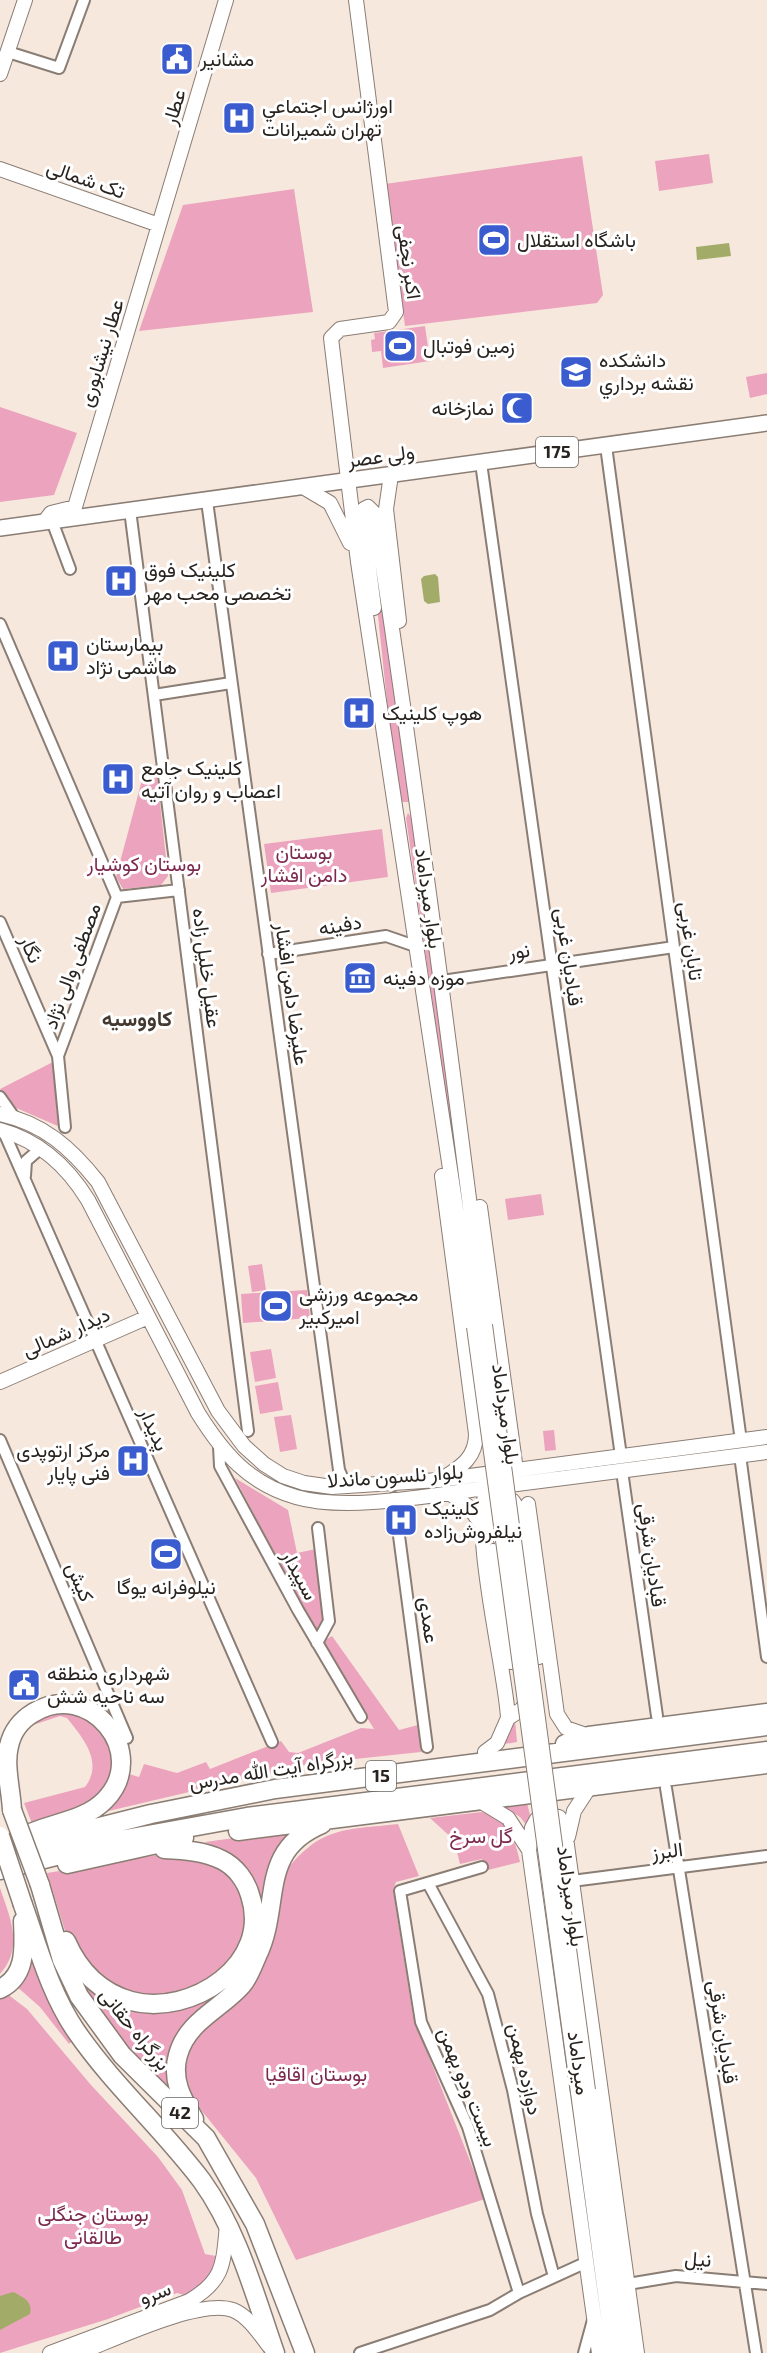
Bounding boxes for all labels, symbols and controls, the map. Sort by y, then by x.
public building icon: مشانیر [159,41,195,77]
place label: مشانیر [199,46,254,72]
street label: عطار [156,86,192,129]
place label: اورژانس اجتماعي تهران شميرانات [262,93,393,142]
hospital icon: اورژانس اجتماعي تهران شميرانات [221,100,257,136]
street label: تک شمالی [44,153,129,204]
sports icon: باشگاه استقلال [476,222,512,258]
street label: اکبر نجفی [391,223,427,301]
place label: باشگاه استقلال [517,227,636,252]
street label: عطار نیشابوری [72,296,130,410]
sports icon: زمین فوتبال [382,328,418,364]
place label: زمین فوتبال [423,333,515,359]
place label: دانشكده نقشه برداري [599,347,694,400]
school or university icon: دانشكده نقشه برداري [558,354,594,390]
mosque icon: نمازخانه [499,390,535,426]
place label: نمازخانه [432,395,494,421]
road number: 175 [536,437,578,467]
street label: ولی عصر [345,438,416,474]
place label: کلینیک فوق تخصصی محب مهر [143,557,291,606]
hospital icon: کلینیک فوق تخصصی محب مهر [103,563,139,599]
place label: بیمارستان هاشمی نژاد [86,631,177,680]
hospital icon: بیمارستان هاشمی نژاد [45,638,81,674]
hospital icon: هوپ کلینیک [341,695,377,731]
place label: هوپ کلینیک [382,700,482,727]
place label: کلینیک جامع اعصاب و روان آتیه [141,755,281,804]
hospital icon: کلینیک جامع اعصاب و روان آتیه [100,761,136,797]
park label: بوستان دامن افشار [260,839,347,888]
street label: بلوار میرداماد [409,846,449,950]
park label: بوستان کوشیار [86,851,201,877]
street label: مصطفی والی نژاد [37,899,107,1033]
street label: تابان غربی [673,900,709,982]
street label: عقیل خلیل زاده [187,906,227,1030]
street label: قبادیان غربی [549,906,589,1008]
street label: دفینه [317,909,363,940]
street label: علیرضا دامن افشار [269,920,315,1067]
street label: نگار [13,930,49,967]
street label: نور [506,937,531,966]
museum icon: موزه دفینه [342,960,378,996]
place label: موزه دفینه [383,965,465,991]
district label: کاووسیه [102,1005,172,1032]
place label: مجموعه ورزشی امیرکبیر [298,1281,418,1330]
sports icon: مجموعه ورزشی امیرکبیر [258,1288,294,1324]
street label: دیدار شمالی [18,1301,114,1363]
street label: بلوار میرداماد [486,1362,526,1466]
street label: پدیدار [132,1402,175,1455]
place label: مرکز ارتوپدی فنی پایار [16,1437,110,1487]
hospital icon: مرکز ارتوپدی فنی پایار [115,1443,151,1479]
street label: بلوار نلسون ماندلا [326,1458,464,1494]
place label: کلینیک نیلفروش‌زاده [424,1495,522,1544]
street label: قبادیان شرقی [632,1501,672,1609]
hospital icon: کلینیک نیلفروش‌زاده [383,1502,419,1538]
sports icon: نیلوفرانه یوگا [148,1536,184,1572]
street label: سپیدار [275,1545,324,1605]
street label: کیش [61,1558,100,1606]
place label: نیلوفرانه یوگا [116,1574,216,1600]
street label: عمدی [414,1595,445,1645]
place label: شهرداری منطقه سه ناحیه شش [47,1660,170,1708]
public building icon: شهرداری منطقه سه ناحیه شش [6,1667,42,1703]
street label: بزرگراه آیت الله مدرس [187,1744,355,1796]
road number: 15 [366,1761,396,1791]
park label: گل سرخ [449,1823,513,1850]
street label: البرز [649,1836,684,1866]
street label: بلوار میرداماد [551,1844,591,1948]
street label: قبادیان شرقی [702,1978,744,2086]
street label: بزرگراه حقانی [94,1982,176,2076]
street label: دوازده بهمن [502,2021,548,2117]
street label: بیست ودو بهمن [432,2023,504,2151]
street label: میرداماد [562,2029,596,2097]
park label: بوستان اقاقیا [265,2061,367,2087]
road number: 42 [162,2098,198,2128]
park label: بوستان جنگلی طالقانی [37,2201,149,2249]
street label: نیل [684,2245,712,2272]
street label: سرو [135,2275,175,2311]

